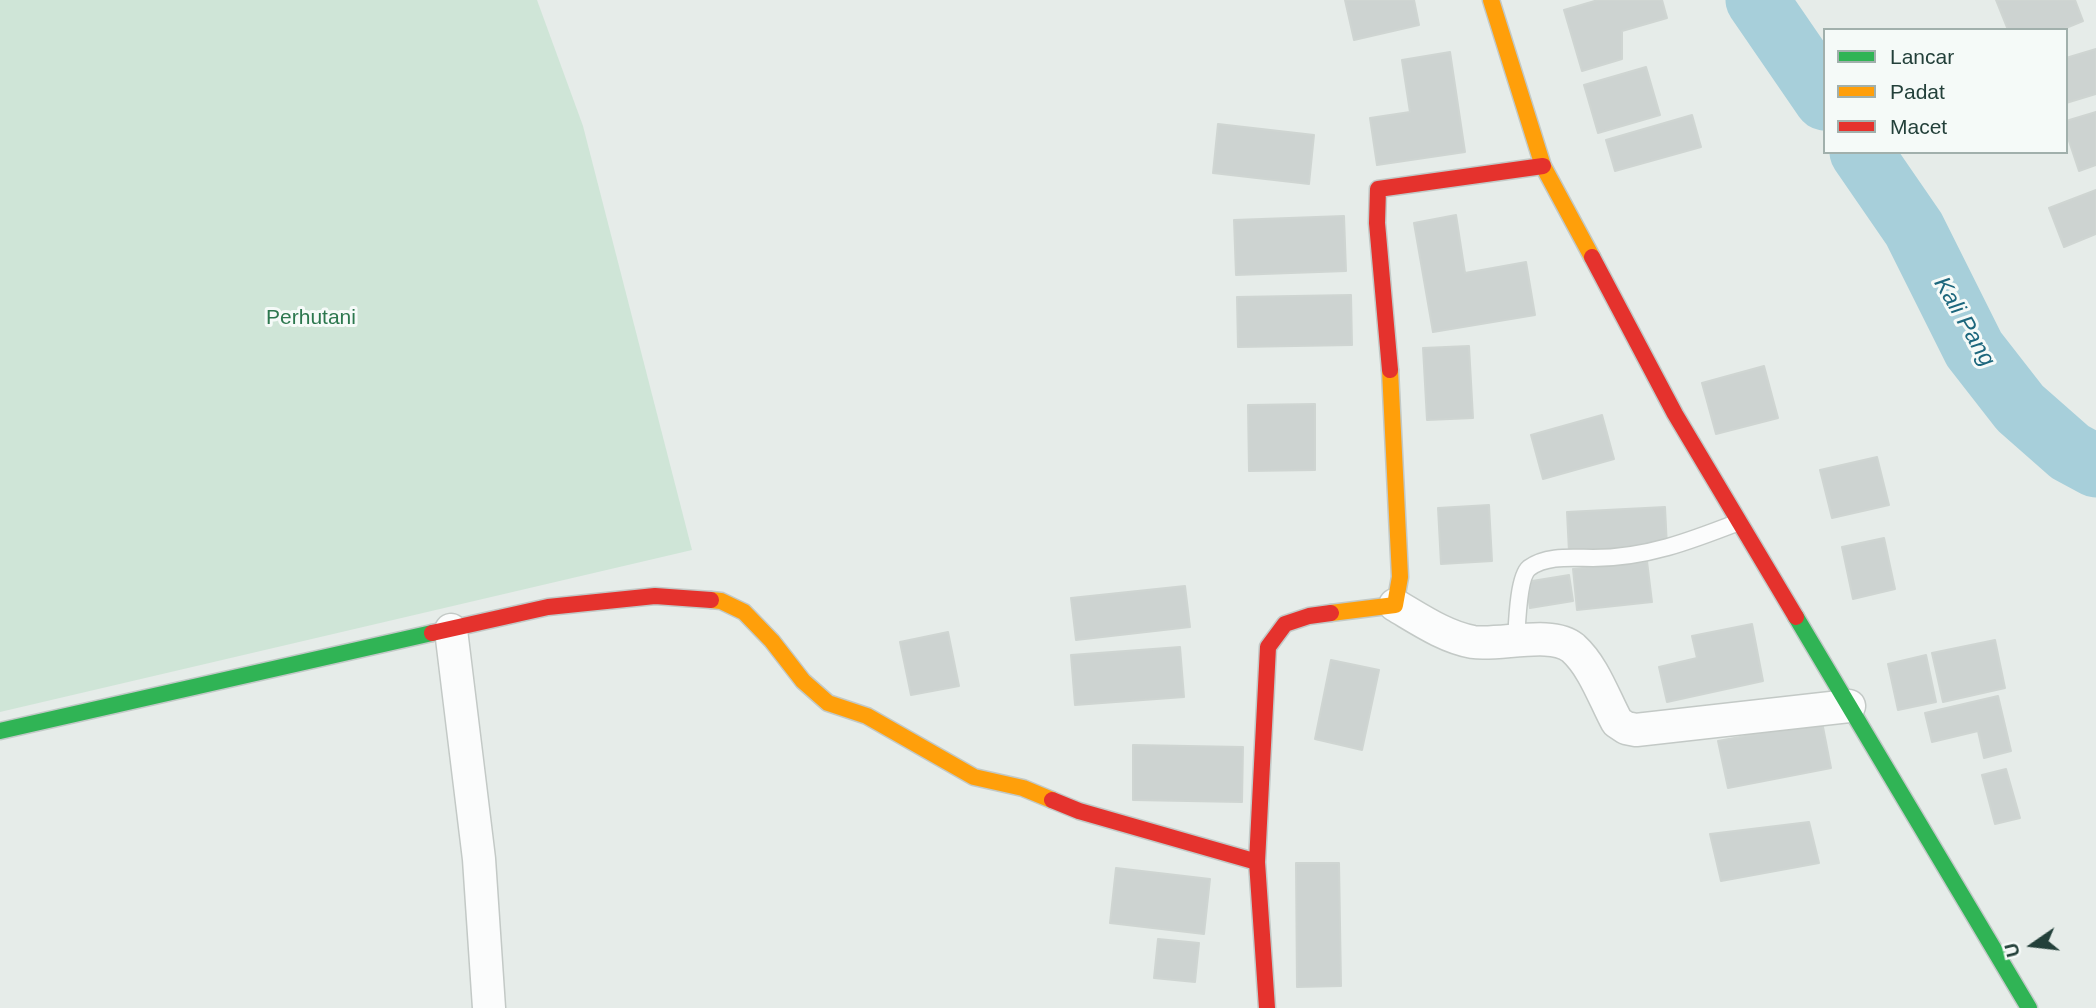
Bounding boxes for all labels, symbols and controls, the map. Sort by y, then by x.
legend [1823,28,2068,154]
text: Lancar [1890,45,1954,68]
text: Padat [1890,80,1945,103]
text: Macet [1890,115,1947,138]
water label: Kali Pang [1927,272,2001,372]
park label: Perhutani [266,305,356,331]
north arrow [1998,910,2068,980]
text: U [2000,941,2024,959]

